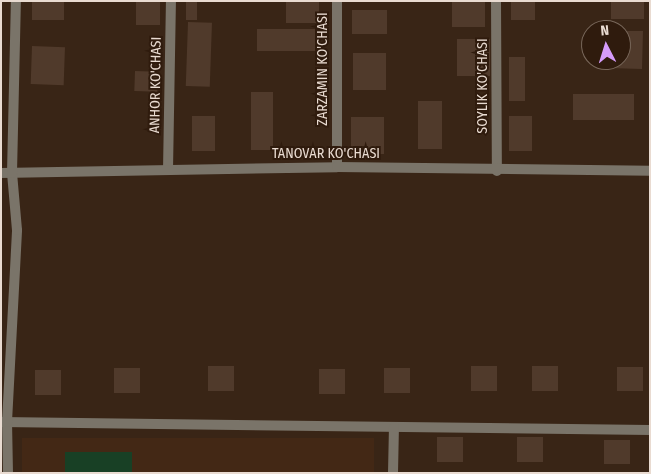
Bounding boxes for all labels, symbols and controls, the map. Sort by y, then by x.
street label: ZARZAMIN KO'CHASI [315,12,331,126]
north arrow [581,20,631,70]
text: N [600,22,610,39]
street label: ANHOR KO'CHASI [147,37,165,133]
street label: SOYLIK KO'CHASI [475,38,491,134]
street label: TANOVAR KO'CHASI [272,146,380,162]

